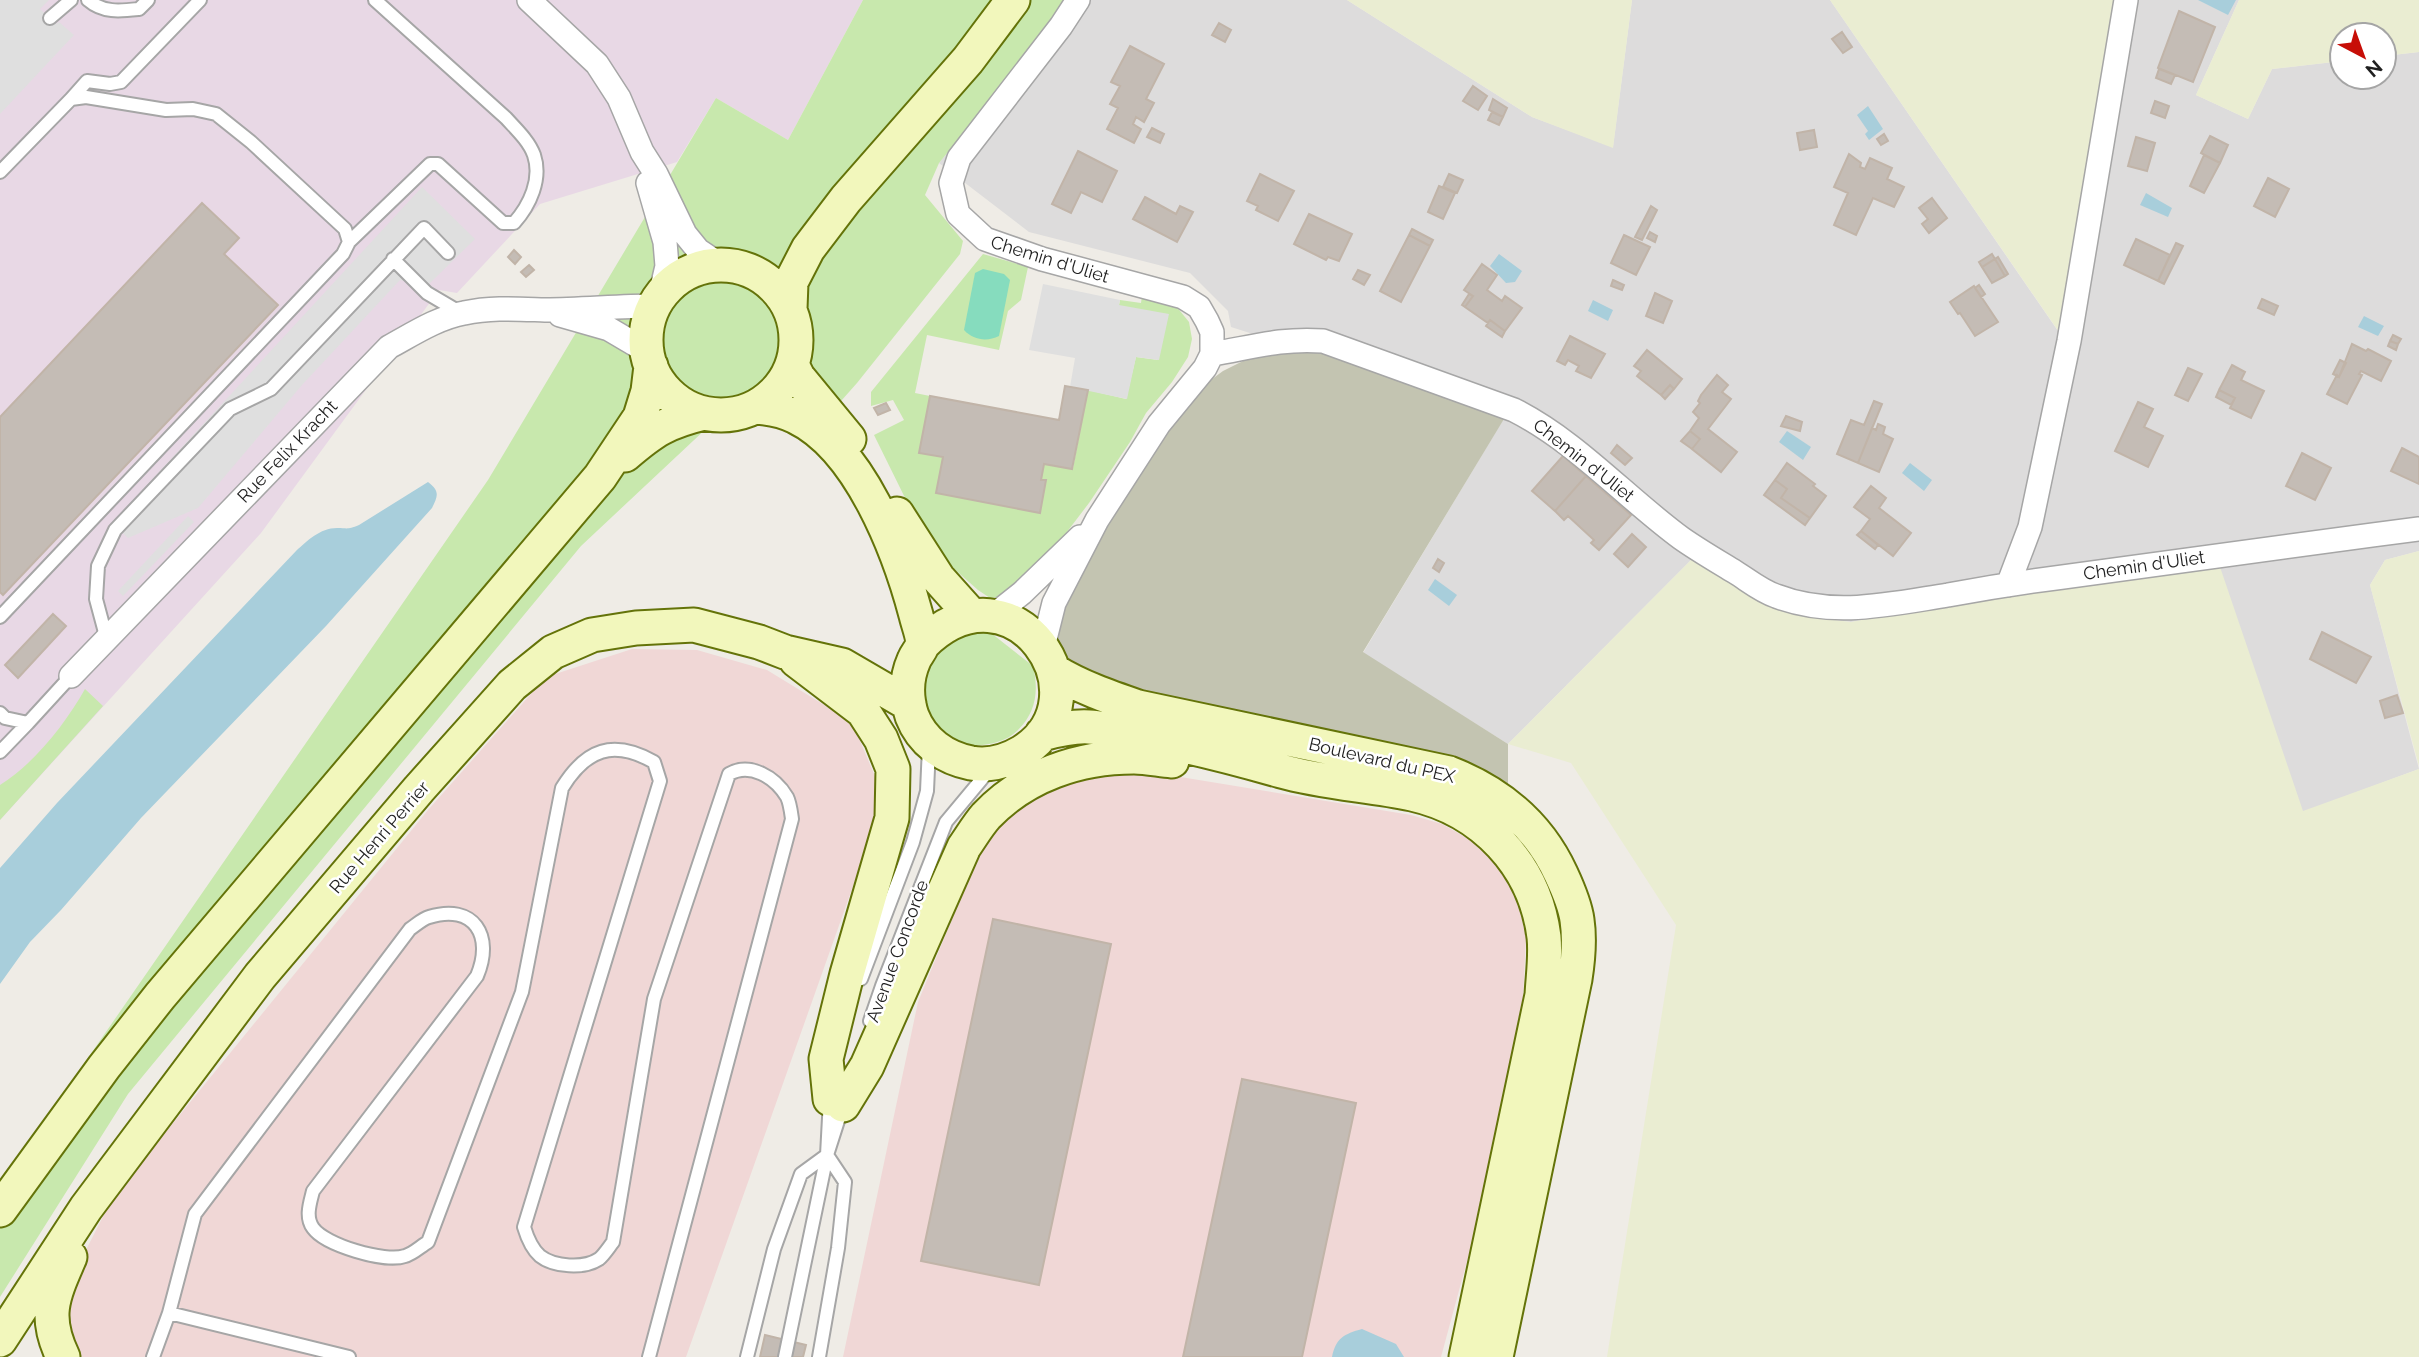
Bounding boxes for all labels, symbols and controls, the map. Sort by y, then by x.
north arrow [2328,21,2398,91]
text: N [2361,56,2387,82]
street label: Chemin d'Uliet [988,231,1112,287]
street label: Rue Felix Kracht [233,395,341,507]
street label: Chemin d'Uliet [1529,414,1639,506]
street label: Chemin d'Uliet [2082,546,2206,584]
street label: Boulevard du PEX [1307,733,1458,787]
street label: Rue Henri Perrier [325,776,434,897]
street label: Avenue Concorde [862,877,933,1025]

